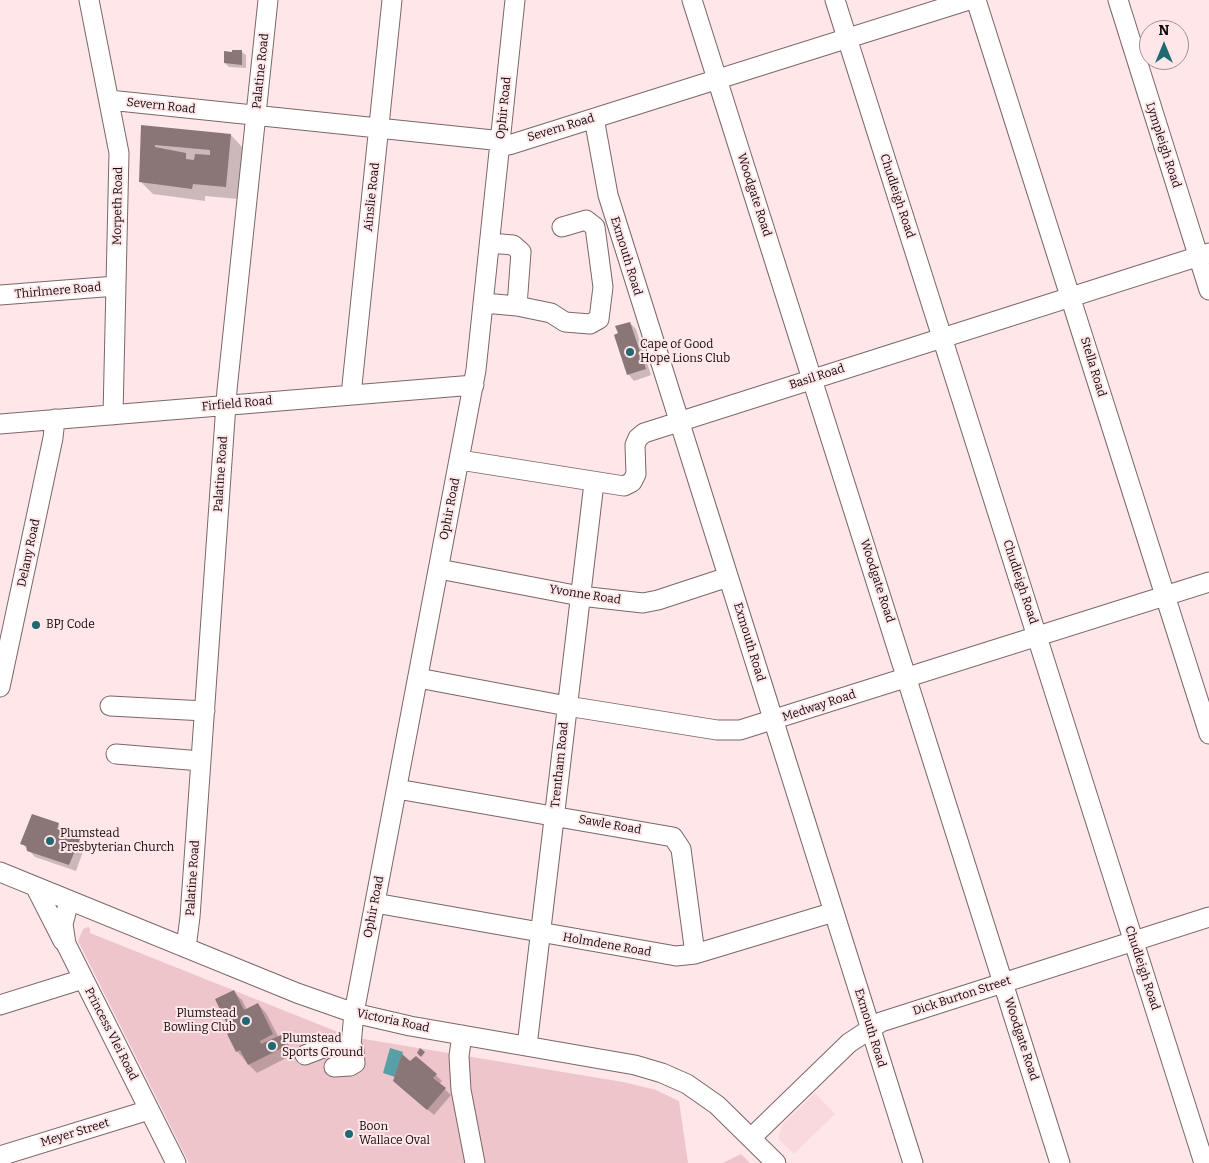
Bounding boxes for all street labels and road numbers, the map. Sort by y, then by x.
street label: Palatine Road [250,32,272,110]
street label: Ophir Road [494,76,514,140]
street label: Severn Road [126,95,196,117]
street label: Lympleigh Road [1142,100,1184,190]
street label: Severn Road [526,111,596,145]
street label: Woodgate Road [734,151,774,239]
street label: Chudleigh Road [877,152,917,240]
street label: Ainslie Road [361,162,383,232]
street label: Morpeth Road [110,167,126,245]
street label: Exmouth Road [607,215,645,297]
street label: Thirlmere Road [14,280,102,302]
street label: Stella Road [1077,335,1109,399]
street label: Basil Road [787,361,847,393]
street label: Firfield Road [201,394,273,414]
street label: Palatine Road [211,436,231,512]
street label: Ophir Road [437,477,463,541]
street label: Delany Road [15,518,43,588]
street label: Woodgate Road [857,537,897,625]
street label: Chudleigh Road [1000,538,1040,626]
street label: Yvonne Road [548,582,622,608]
street label: Exmouth Road [730,601,768,683]
street label: Medway Road [780,687,858,725]
street label: Trentham Road [548,721,572,809]
street label: Sawle Road [578,812,642,838]
street label: Palatine Road [183,840,203,916]
street label: Ophir Road [361,875,387,939]
street label: Chudleigh Road [1122,924,1162,1012]
street label: Holmdene Road [562,930,652,960]
street label: Dick Burton Street [911,973,1013,1019]
street label: Princess Vlei Road [81,985,141,1083]
street label: Exmouth Road [851,987,889,1069]
street label: Woodgate Road [1001,995,1041,1083]
street label: Victoria Road [355,1006,431,1036]
street label: Meyer Street [39,1116,111,1150]

